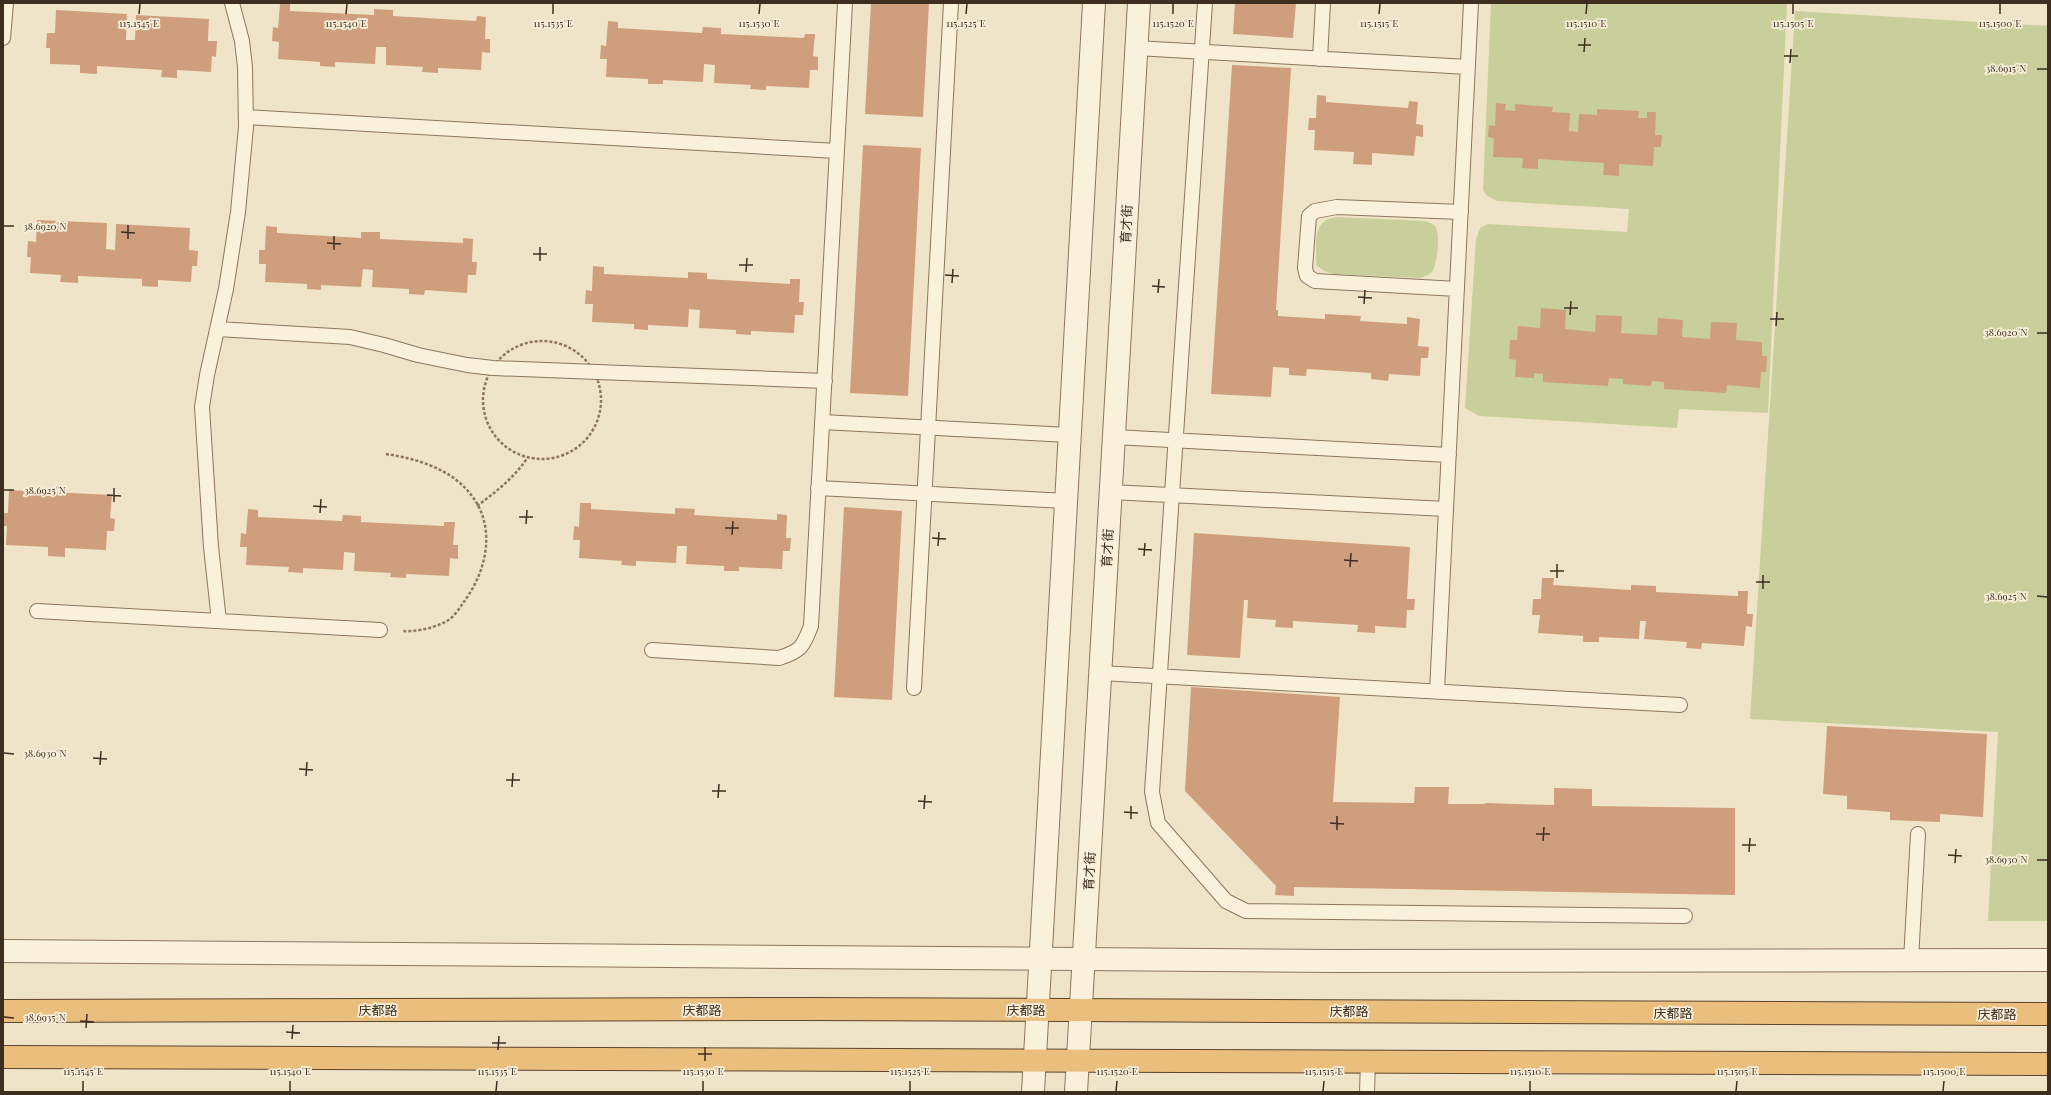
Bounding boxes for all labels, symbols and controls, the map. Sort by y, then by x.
text: 115.1545°E [119,16,159,30]
text: 115.1540°E [325,16,367,30]
text: 115.1535°E [533,16,573,30]
text: 115.1530°E [738,16,780,30]
text: 115.1525°E [946,16,986,30]
text: 115.1520°E [1152,16,1194,30]
text: 115.1515°E [1360,16,1398,30]
text: 115.1510°E [1566,16,1606,30]
text: 115.1505°E [1772,16,1814,30]
text: 115.1500°E [1979,16,2021,30]
text: 38.6915°N [1986,61,2026,75]
street label: 育才街 [1116,204,1135,244]
text: 38.6920°N [23,219,67,233]
text: 38.6920°N [1984,325,2028,339]
text: 38.6925°N [24,483,66,497]
street label: 育才街 [1097,528,1116,568]
text: 38.6925°N [1985,589,2027,603]
text: 38.6930°N [23,746,67,760]
street label: 育才街 [1079,851,1098,891]
text: 38.6930°N [1984,852,2028,866]
street label: 庆都路 [358,1001,398,1018]
street label: 庆都路 [682,1001,722,1018]
street label: 庆都路 [1006,1001,1046,1018]
street label: 庆都路 [1329,1002,1369,1019]
street label: 庆都路 [1653,1004,1693,1021]
street label: 庆都路 [1977,1005,2017,1022]
text: 38.6935°N [24,1010,66,1024]
text: 115.1545°E [63,1064,103,1078]
text: 115.1540°E [269,1064,311,1078]
text: 115.1535°E [477,1064,517,1078]
text: 115.1530°E [682,1064,724,1078]
text: 115.1525°E [890,1064,930,1078]
text: 115.1520°E [1096,1064,1138,1078]
text: 115.1515°E [1305,1064,1343,1078]
text: 115.1510°E [1510,1064,1550,1078]
text: 115.1505°E [1716,1064,1758,1078]
text: 115.1500°E [1923,1064,1965,1078]

